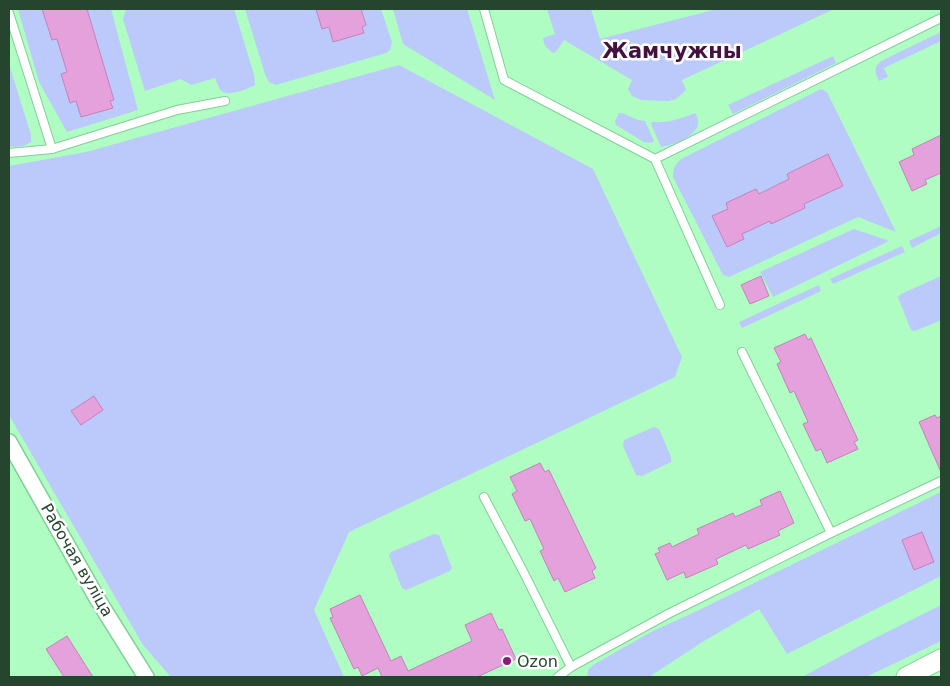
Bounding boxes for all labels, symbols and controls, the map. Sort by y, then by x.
district label: Жамчужны [602,39,742,63]
street label: Рабочая вуліца [37,500,117,620]
place label: Ozon [517,652,558,671]
marker: Ozon [501,655,513,667]

